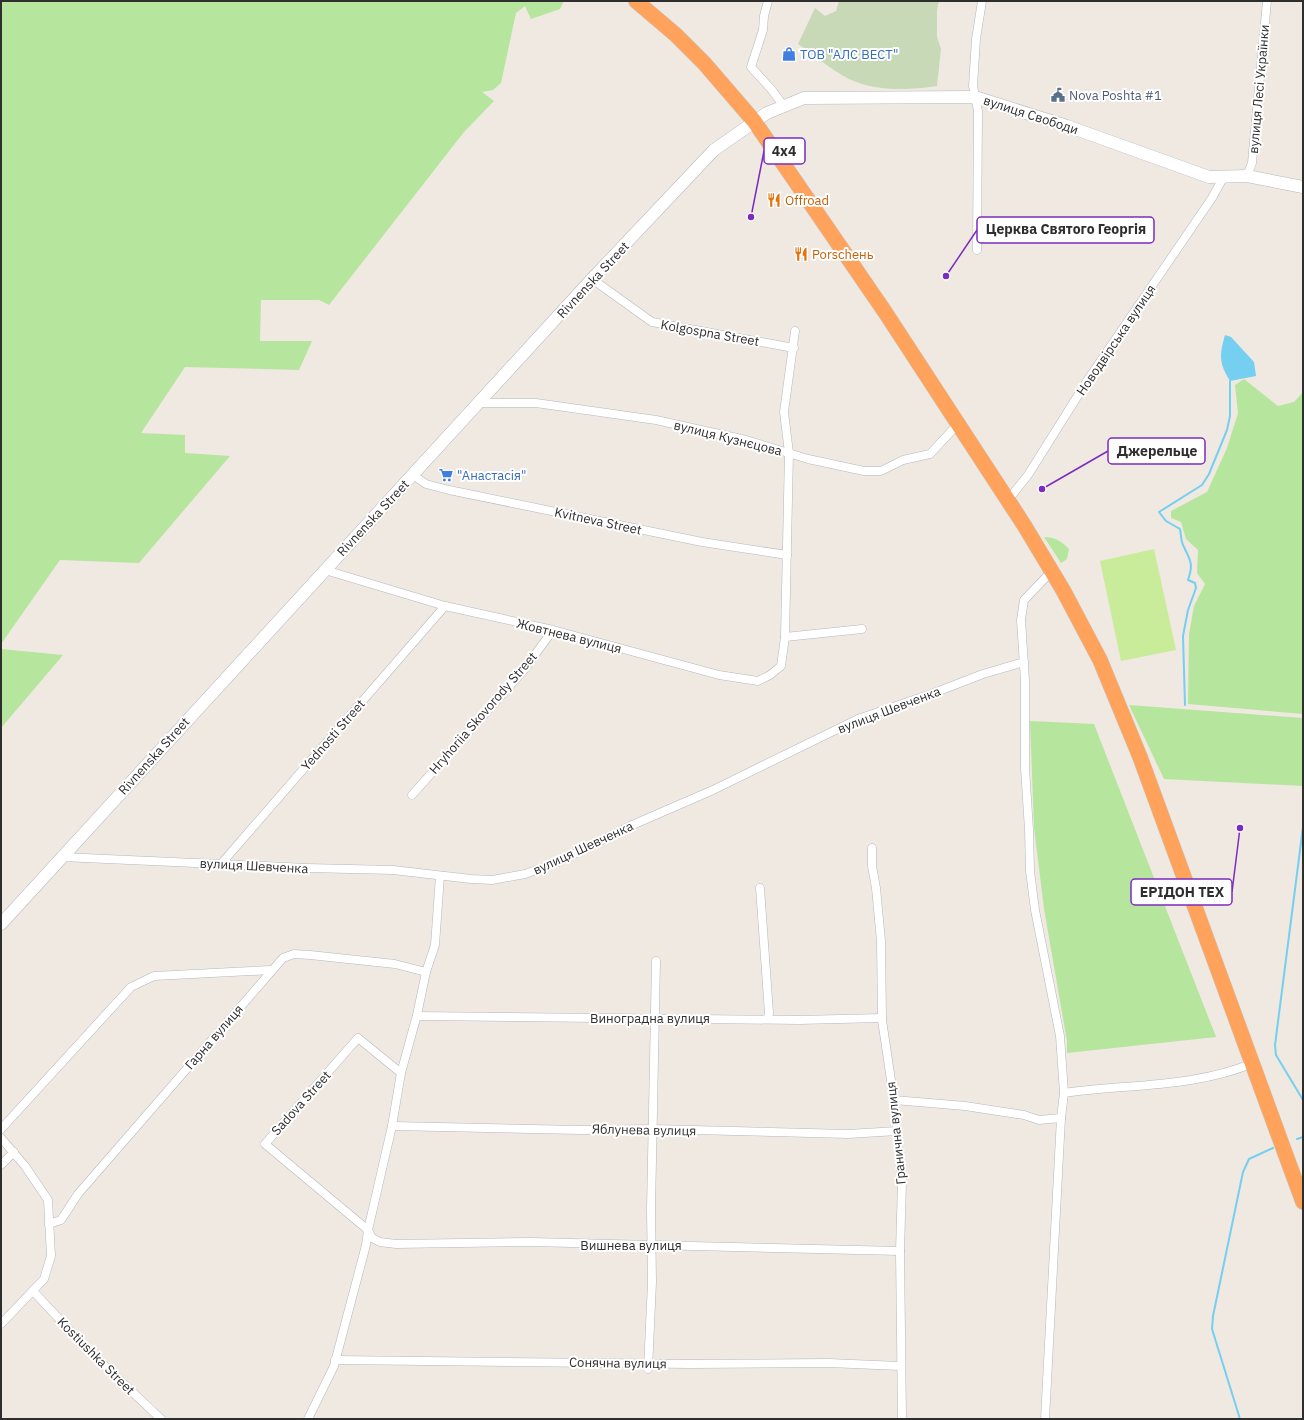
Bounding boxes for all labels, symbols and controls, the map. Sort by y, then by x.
street label: вулиця Лесі Українки [1245,24,1273,154]
shop icon: ТОВ "АЛС ВЕСТ" [781,46,797,62]
place label: ТОВ "АЛС ВЕСТ" [800,46,898,63]
public building icon: Nova Poshta #1 [1050,87,1066,103]
place label: Nova Poshta #1 [1069,87,1162,104]
street label: вулиця Свободи [981,92,1081,138]
callout: 4x4 [764,138,805,164]
text: 4x4 [772,142,796,160]
restaurant icon: Offroad [766,192,782,208]
place label: Offroad [785,192,829,209]
callout: Церква Святого Георгія [977,217,1154,243]
text: Церква Святого Георгія [986,220,1146,238]
street label: Rivnenska Street [553,238,633,322]
restaurant icon: Porscheнь [793,246,809,262]
place label: Porscheнь [812,246,874,263]
street label: Новодвірська вулиця [1073,281,1159,399]
street label: Kolgospna Street [659,316,761,350]
street label: вулиця Кузнєцова [672,416,784,460]
callout: Джерельце [1108,438,1205,464]
text: Джерельце [1117,442,1197,460]
supermarket icon: "Анастасія" [438,467,454,483]
place label: "Анастасія" [457,467,526,484]
street label: Rivnenska Street [333,476,413,560]
street label: Kvitneva Street [553,503,643,539]
street label: Жовтнева вулиця [515,615,623,657]
street label: Hryhoriia Skovorody Street [425,648,541,778]
street label: вулиця Шевченка [835,683,943,737]
street label: Yednosti Street [297,696,369,774]
street label: Rivnenska Street [115,714,193,798]
street label: вулиця Шевченка [530,817,636,879]
street label: вулиця Шевченка [199,855,309,877]
callout: ЕРІДОН ТЕХ [1131,879,1232,905]
text: ЕРІДОН ТЕХ [1140,883,1225,901]
street label: Гарна вулиця [181,1001,247,1073]
street label: Виноградна вулиця [590,1010,710,1027]
street label: Sadova Street [268,1067,334,1139]
street label: Гранична вулиця [882,1081,910,1185]
street label: Яблунева вулиця [592,1121,696,1139]
street label: Вишнева вулиця [580,1237,682,1254]
street label: Kostiushka Street [54,1314,138,1398]
street label: Сонячна вулиця [569,1354,667,1372]

